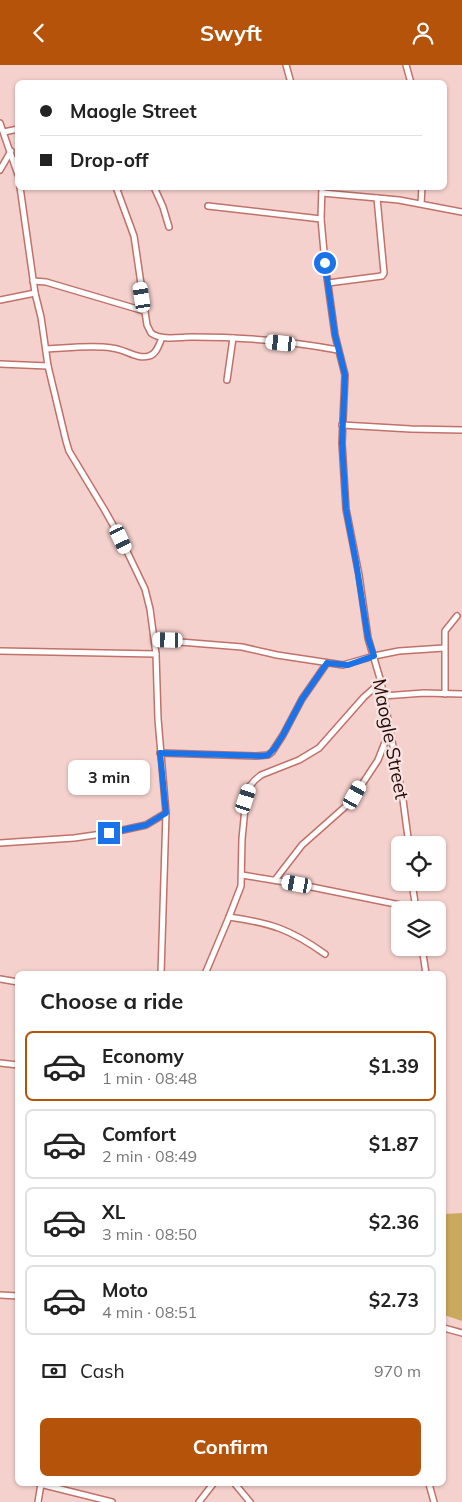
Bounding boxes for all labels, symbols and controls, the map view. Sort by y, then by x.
icon: back [25,19,53,47]
text: Swyft [200,19,262,47]
icon: person [409,19,437,47]
text: Maogle Street [70,99,197,123]
text: Drop-off [70,148,148,172]
route start [314,252,336,274]
car [132,281,151,313]
car [265,334,296,352]
car [107,522,134,556]
car [152,632,183,648]
street label: Maogle Street [368,677,415,802]
callout: 3 min [68,761,150,795]
text: 3 min [88,767,130,787]
car [341,778,368,812]
car [234,782,257,816]
route end [98,822,120,844]
map controls [391,836,446,956]
button: locate [391,836,446,891]
car [280,874,313,894]
button: layers [391,901,446,956]
text: Choose a ride [40,987,183,1015]
icon: car [42,1044,87,1089]
text: Economy [102,1044,184,1068]
text: $1.39 [369,1054,419,1078]
text: 1 min · 08:48 [102,1068,197,1088]
icon: car [42,1122,87,1167]
text: Comfort [102,1122,176,1146]
text: $1.87 [369,1132,419,1156]
text: 2 min · 08:49 [102,1146,197,1166]
icon: car [42,1200,87,1245]
text: XL [102,1200,125,1224]
text: $2.36 [369,1210,419,1234]
text: 3 min · 08:50 [102,1224,197,1244]
icon: car [42,1278,87,1323]
text: Moto [102,1278,148,1302]
text: $2.73 [369,1288,419,1312]
text: 4 min · 08:51 [102,1302,197,1322]
icon: cash [40,1357,68,1385]
text: Cash [80,1359,125,1383]
text: 970 m [374,1361,421,1381]
button: Confirm [40,1418,421,1476]

